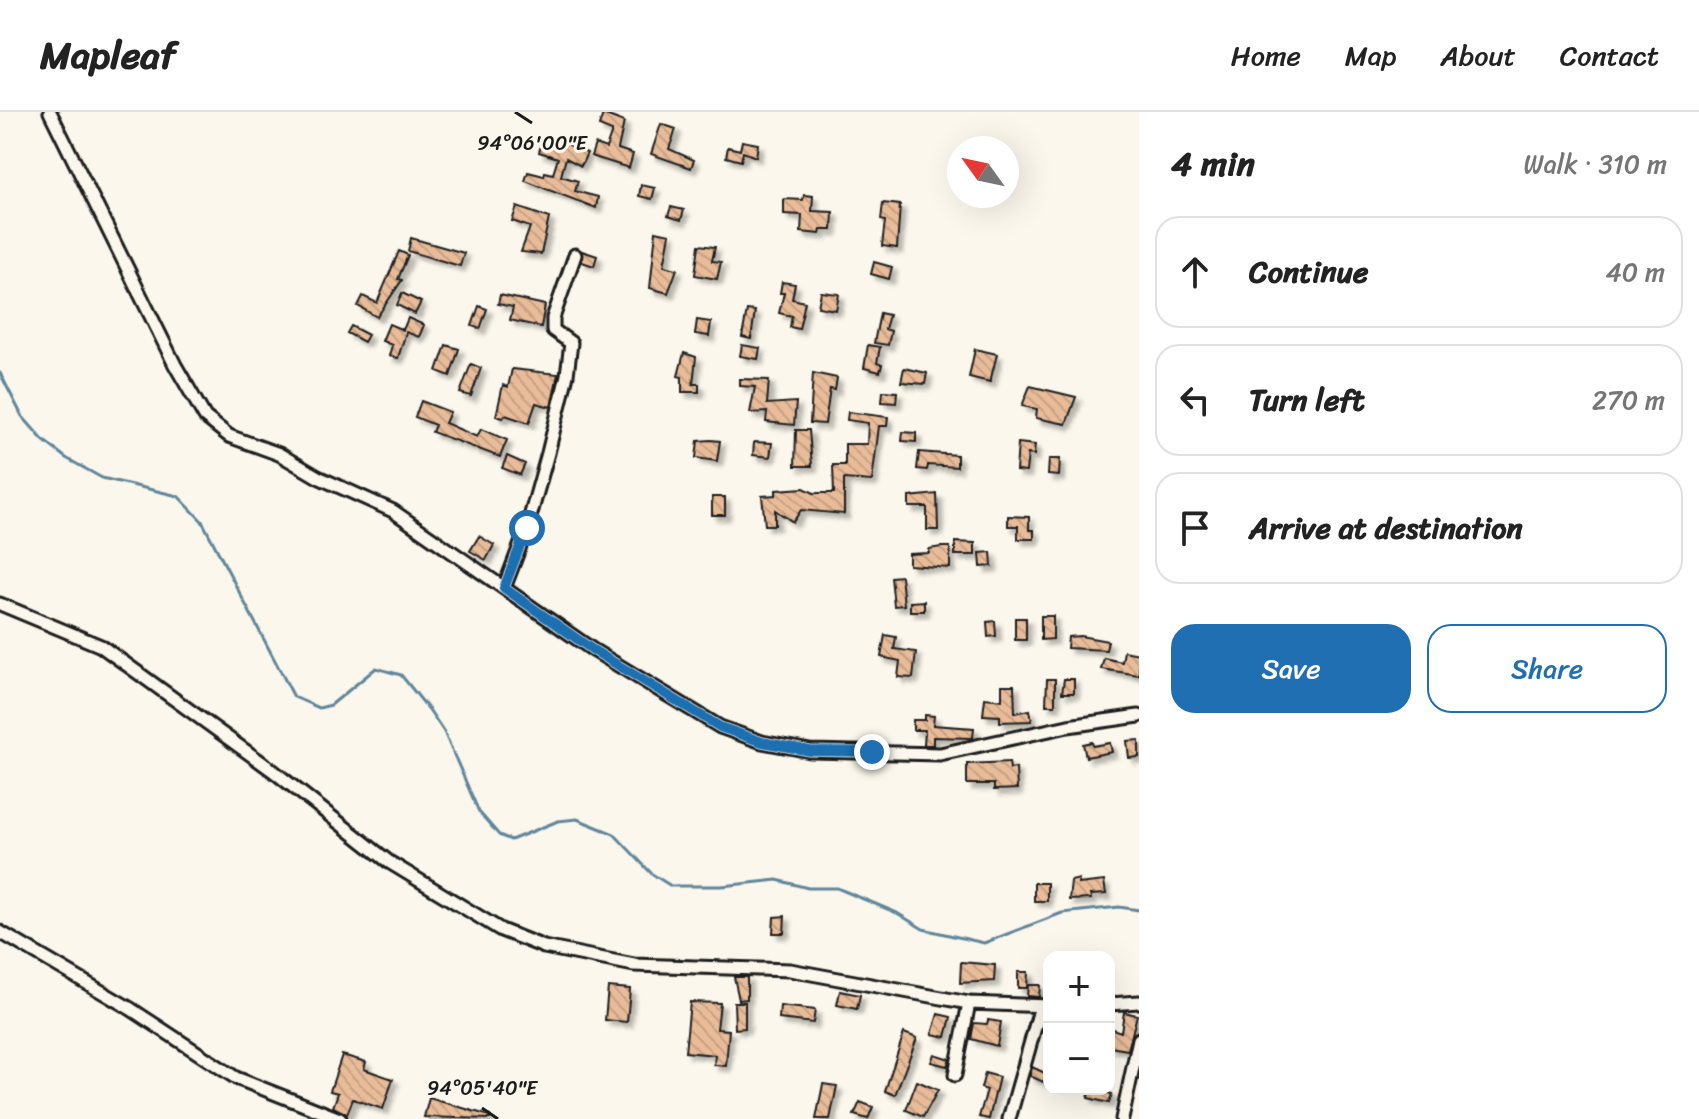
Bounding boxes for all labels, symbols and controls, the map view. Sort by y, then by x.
text: Mapleaf [40,22,176,89]
text: Home [1231,31,1301,80]
text: Map [1345,31,1396,80]
text: About [1440,31,1516,80]
text: Contact [1560,31,1659,80]
text: 94°06'00"E [477,126,589,161]
text: 4 min [1171,134,1255,194]
north arrow [947,136,1019,208]
text: Walk · 310 m [1524,141,1667,187]
text: Continue [1249,245,1368,299]
text: 40 m [1606,249,1665,295]
icon: ahead [1173,250,1217,294]
text: Turn left [1249,373,1365,427]
text: 270 m [1592,377,1665,423]
icon: left [1173,378,1217,422]
text: Arrive at destination [1249,501,1523,555]
icon: arrive [1173,506,1217,550]
route start [509,510,545,546]
button: Save [1171,624,1411,713]
button: Share [1427,624,1667,713]
route end [854,734,890,770]
map controls [1043,951,1115,1095]
button: + [1043,951,1115,1023]
button: − [1043,1023,1115,1095]
text: 94°05'40"E [427,1071,539,1106]

